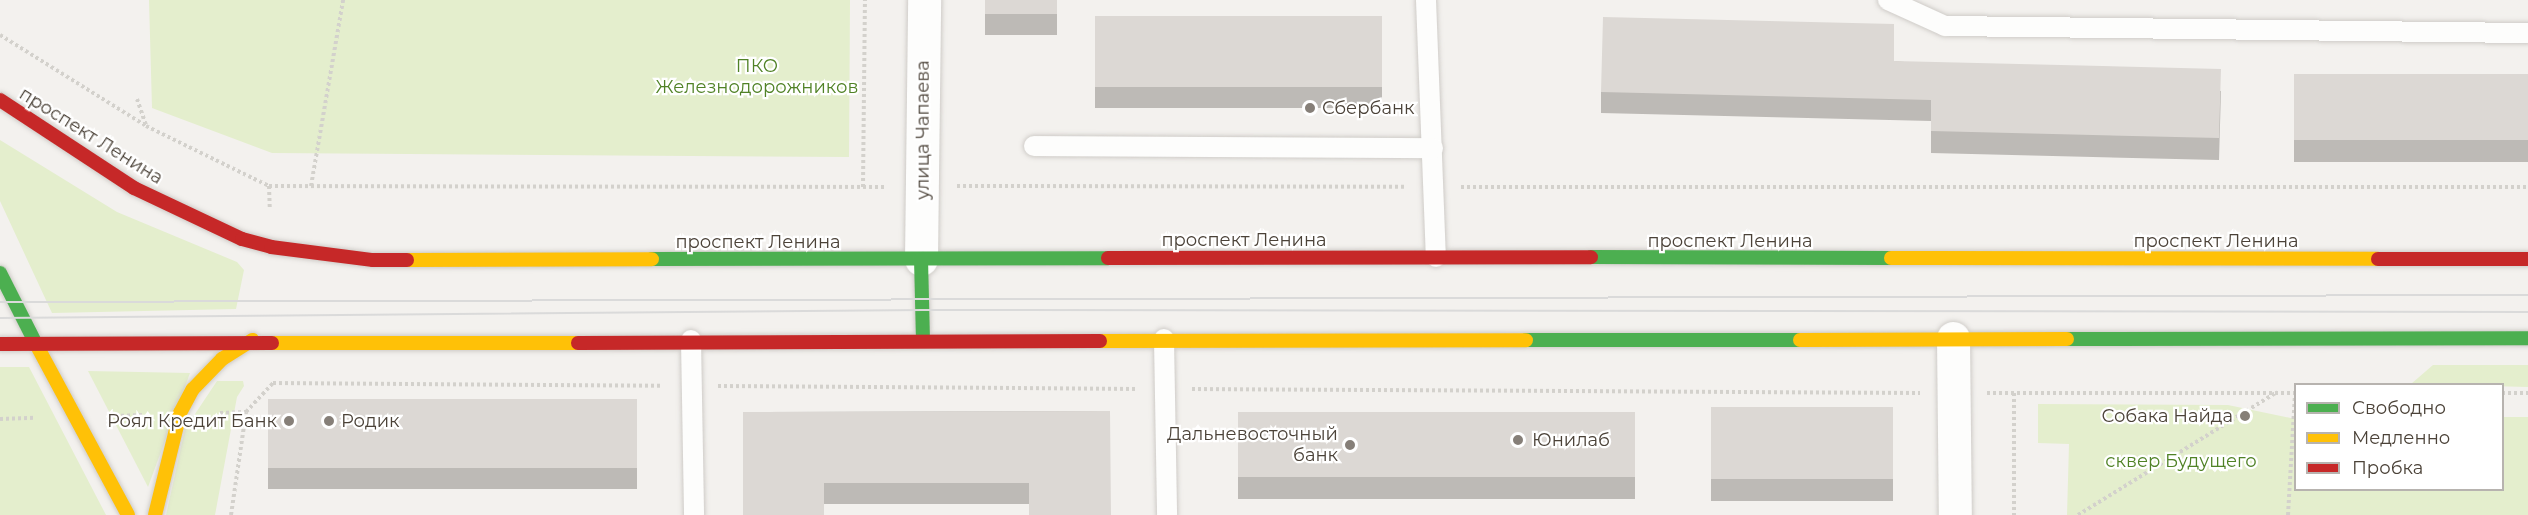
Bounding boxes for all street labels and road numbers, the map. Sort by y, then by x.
street label: улица Чапаева [912,60,934,200]
street label: проспект Ленина [15,83,167,189]
street label: проспект Ленина [1161,229,1327,251]
street label: проспект Ленина [1647,230,1813,252]
street label: проспект Ленина [2133,230,2299,252]
street label: проспект Ленина [675,231,841,253]

